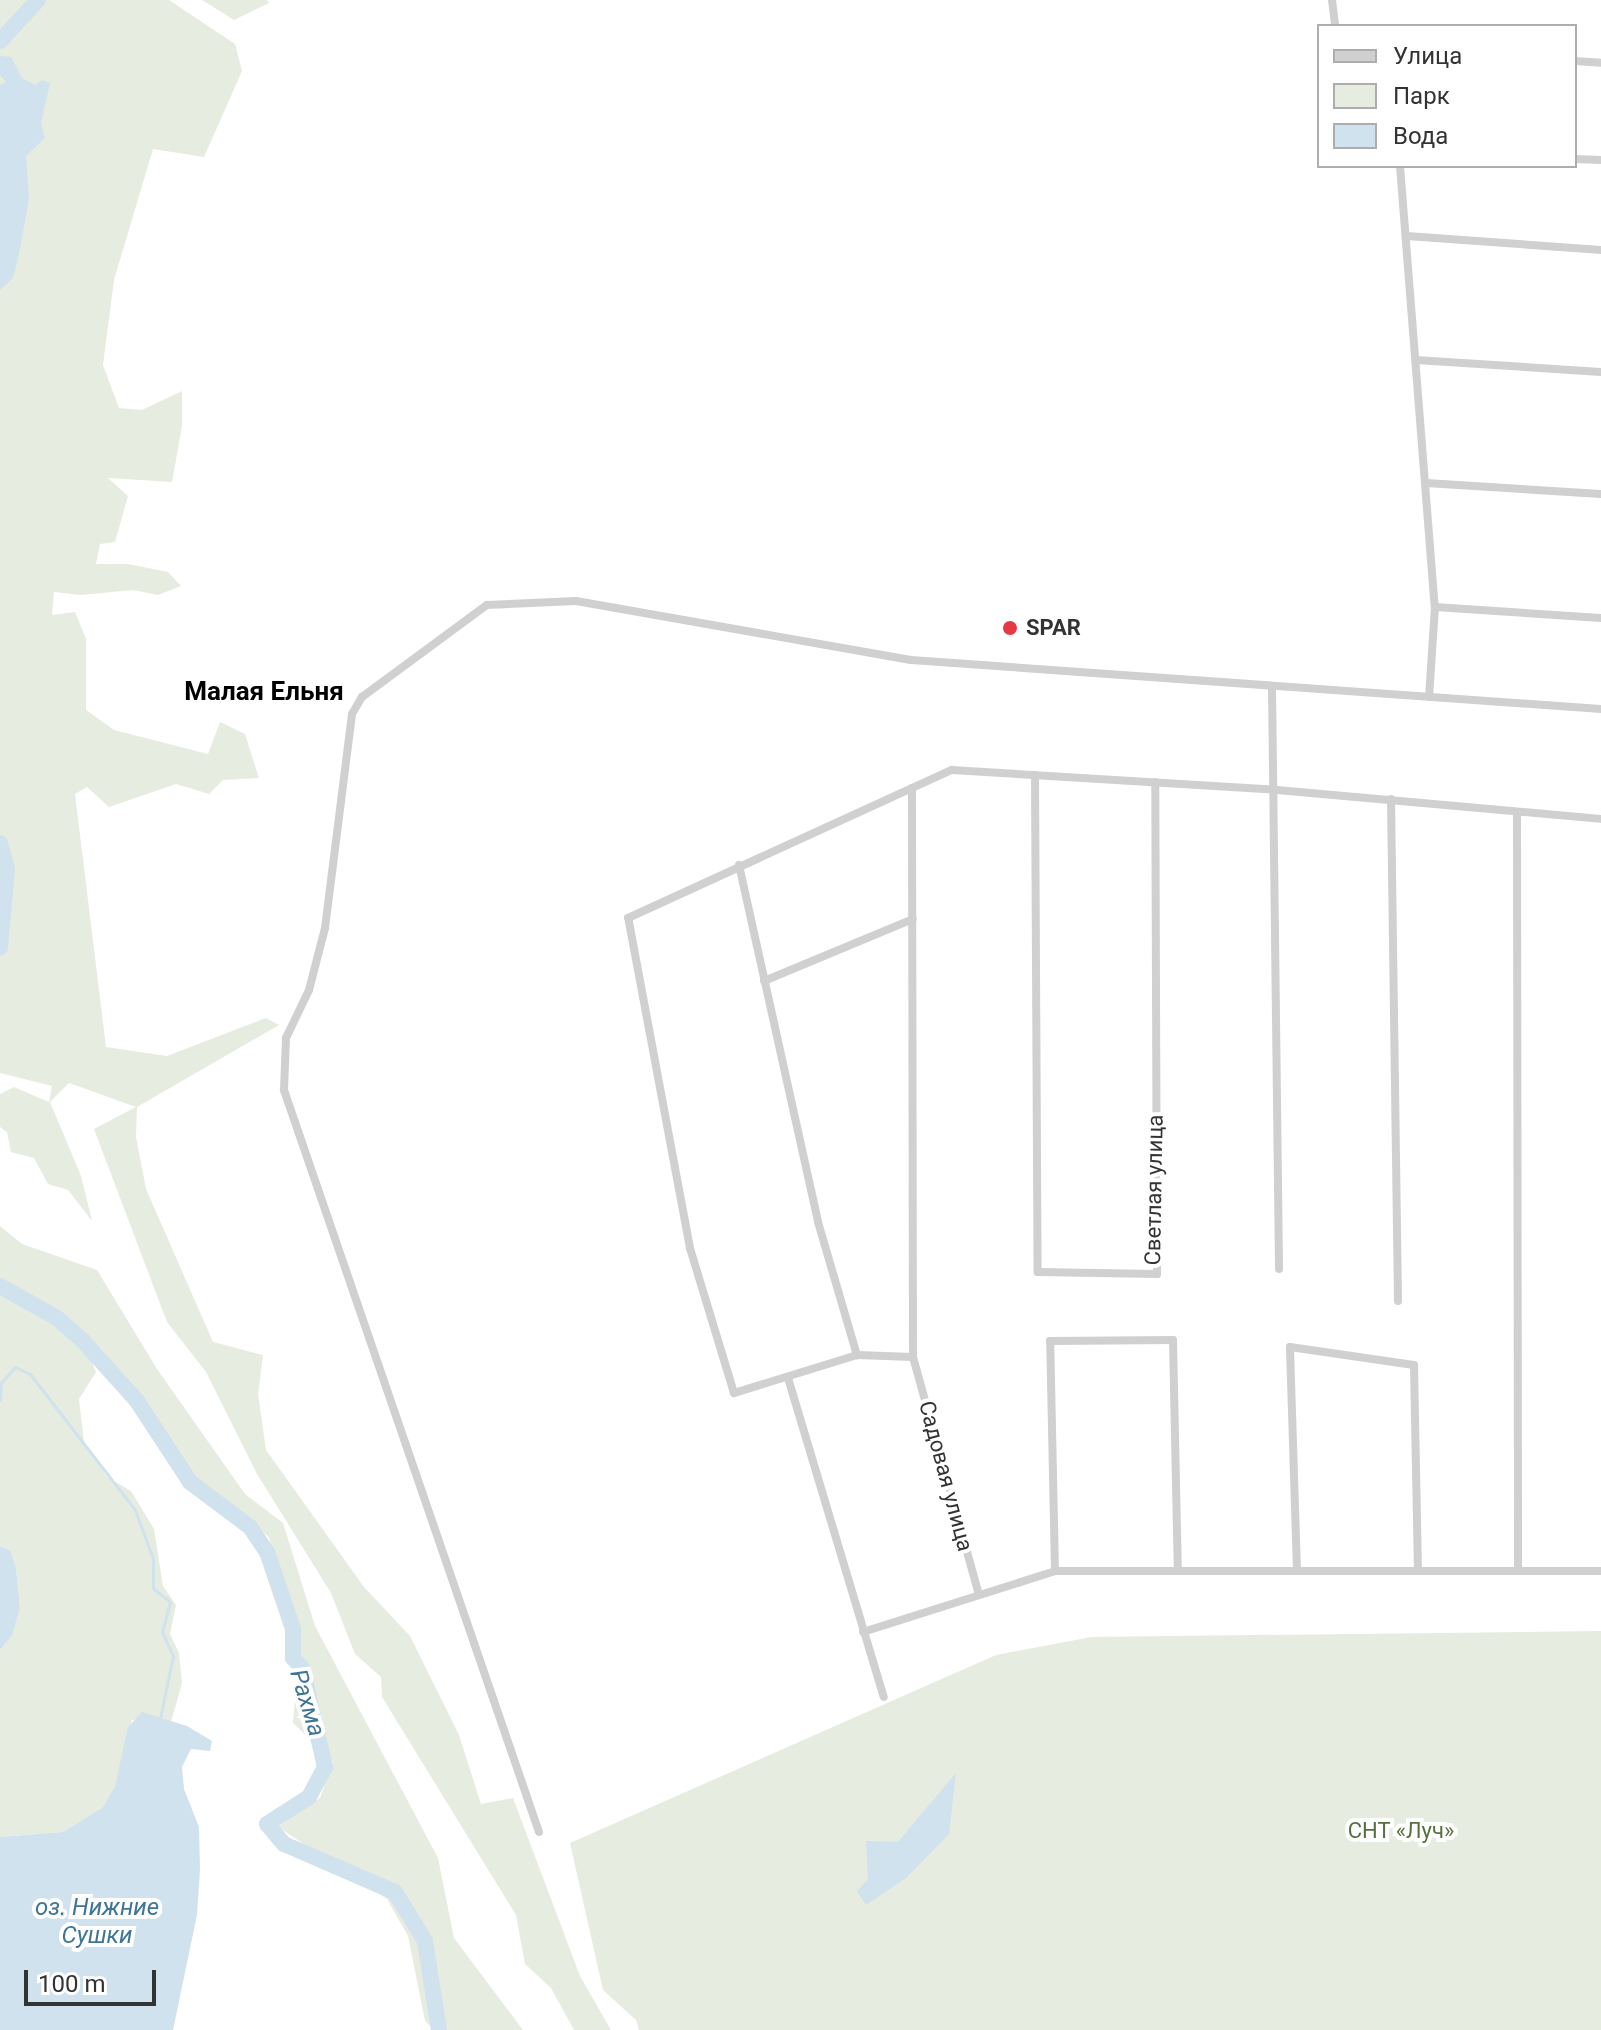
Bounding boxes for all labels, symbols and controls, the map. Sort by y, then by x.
legend [1317,24,1577,168]
text: Улица [1393,42,1462,70]
text: Парк [1393,82,1450,110]
text: Вода [1393,122,1448,150]
place label: SPAR [1026,615,1081,641]
marker: SPAR [1001,619,1019,637]
district label: Малая Ельня [184,676,344,708]
street label: Светлая улица [1139,1114,1169,1266]
street label: Садовая улица [913,1398,979,1554]
water label: Рахма [283,1666,331,1740]
park label: СНТ «Луч» [1348,1818,1454,1844]
water label: оз. Нижние Сушки [35,1894,159,1950]
scale bar [28,1954,160,2004]
text: 100 m [38,1970,105,1998]

